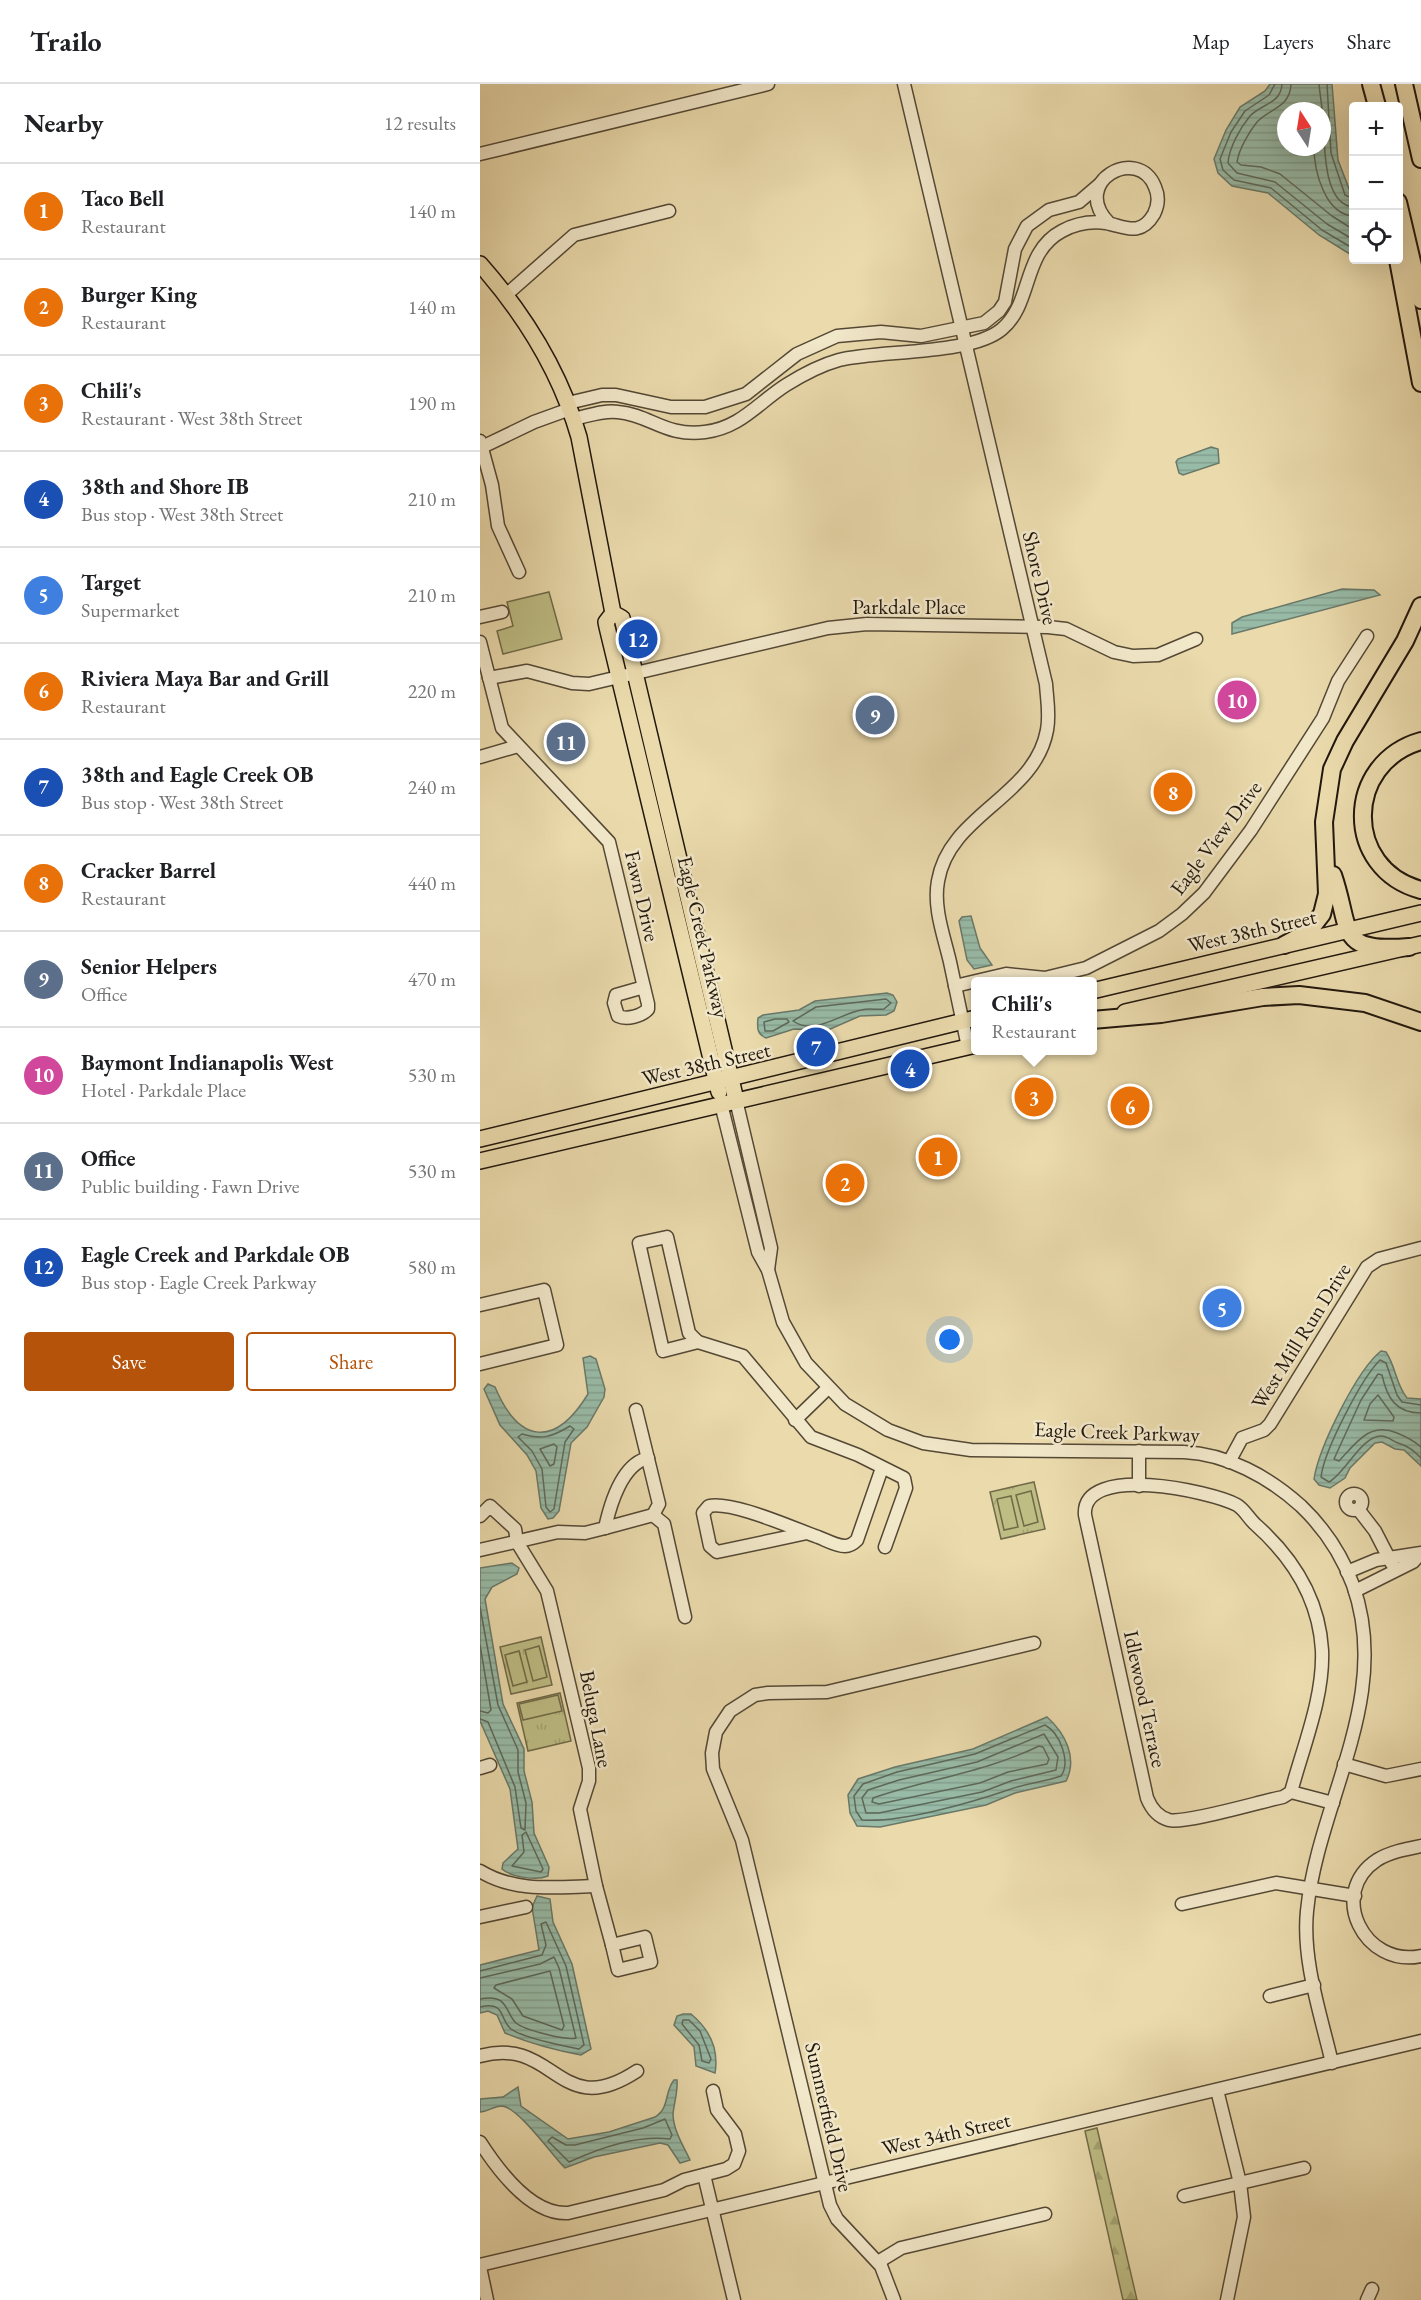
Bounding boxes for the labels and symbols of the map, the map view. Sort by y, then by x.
north arrow [1277,102,1331,156]
street label: Shore Drive [1017,528,1064,627]
street label: Parkdale Place [852,593,966,620]
pin: 12 [618,616,658,662]
pin: 10 [1218,678,1257,722]
pin: 9 [856,692,894,738]
pin: 11 [546,720,586,764]
pin: 8 [1154,770,1192,814]
street label: Eagle View Drive [1164,775,1268,900]
street label: Fawn Drive [619,848,666,944]
street label: Eagle Creek Parkway [672,853,735,1021]
street label: West 38th Street [1185,903,1319,958]
pin: 7 [796,1024,836,1070]
street label: West 38th Street [639,1036,773,1091]
pin: 4 [890,1046,930,1092]
pin: 3 [1014,1074,1054,1120]
pin: 6 [1110,1084,1150,1128]
pin: 1 [918,1134,958,1180]
pin: 2 [826,1160,865,1206]
street label: West Mill Run Drive [1245,1258,1356,1414]
pin: 5 [1202,1286,1242,1330]
your location [935,1325,964,1354]
street label: Eagle Creek Parkway [1034,1415,1201,1448]
street label: Idlewood Terrace [1118,1628,1173,1770]
street label: Beluga Lane [574,1668,619,1770]
street label: Summerfield Drive [799,2040,860,2194]
street label: West 34th Street [879,2106,1013,2161]

